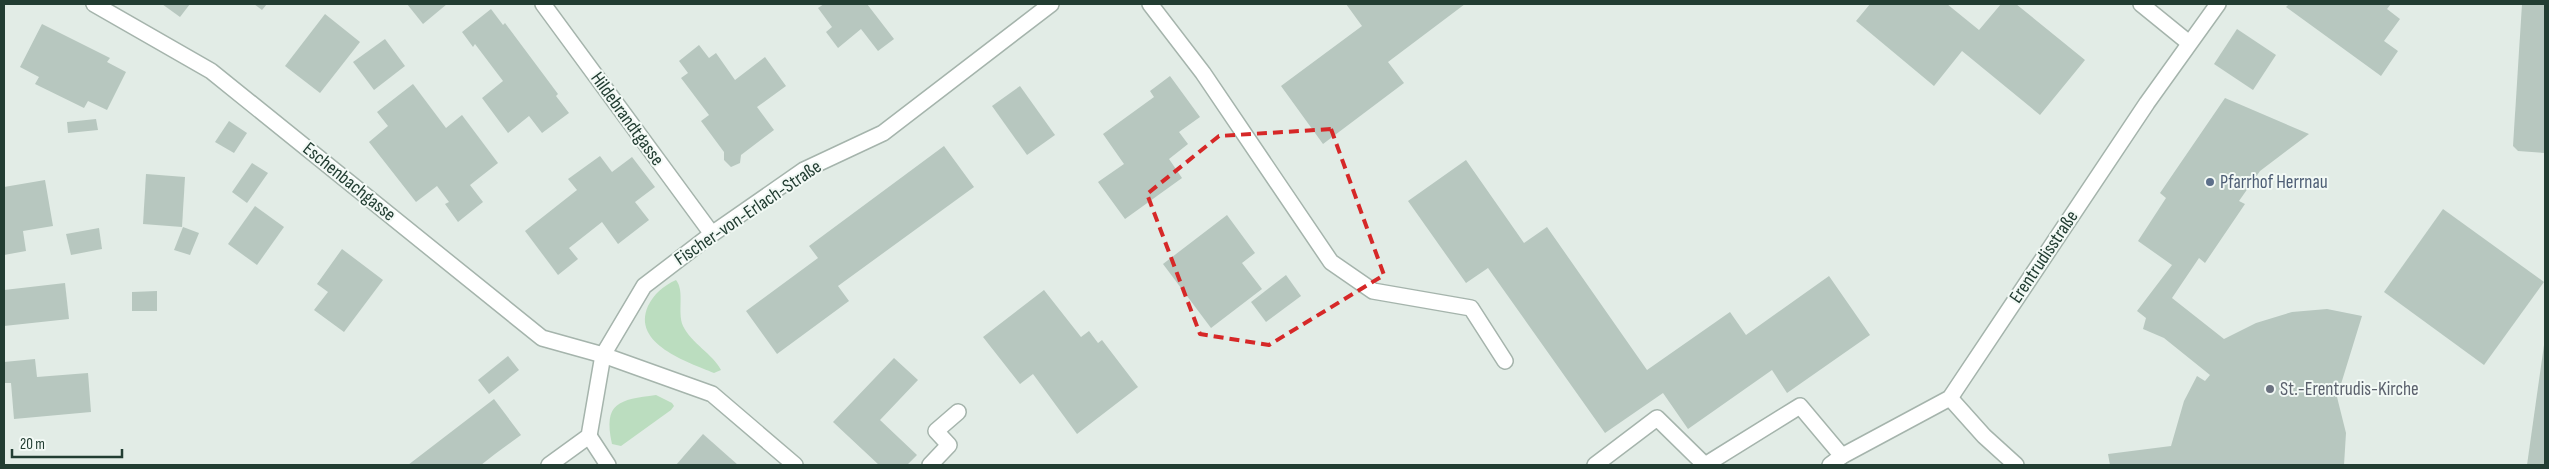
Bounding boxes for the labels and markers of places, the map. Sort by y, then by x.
place label: Pfarrhof Herrnau [2220,171,2328,194]
marker: Pfarrhof Herrnau [2204,176,2216,188]
place label: St.-Erentrudis-Kirche [2280,378,2419,401]
marker: St.-Erentrudis-Kirche [2264,383,2276,395]

